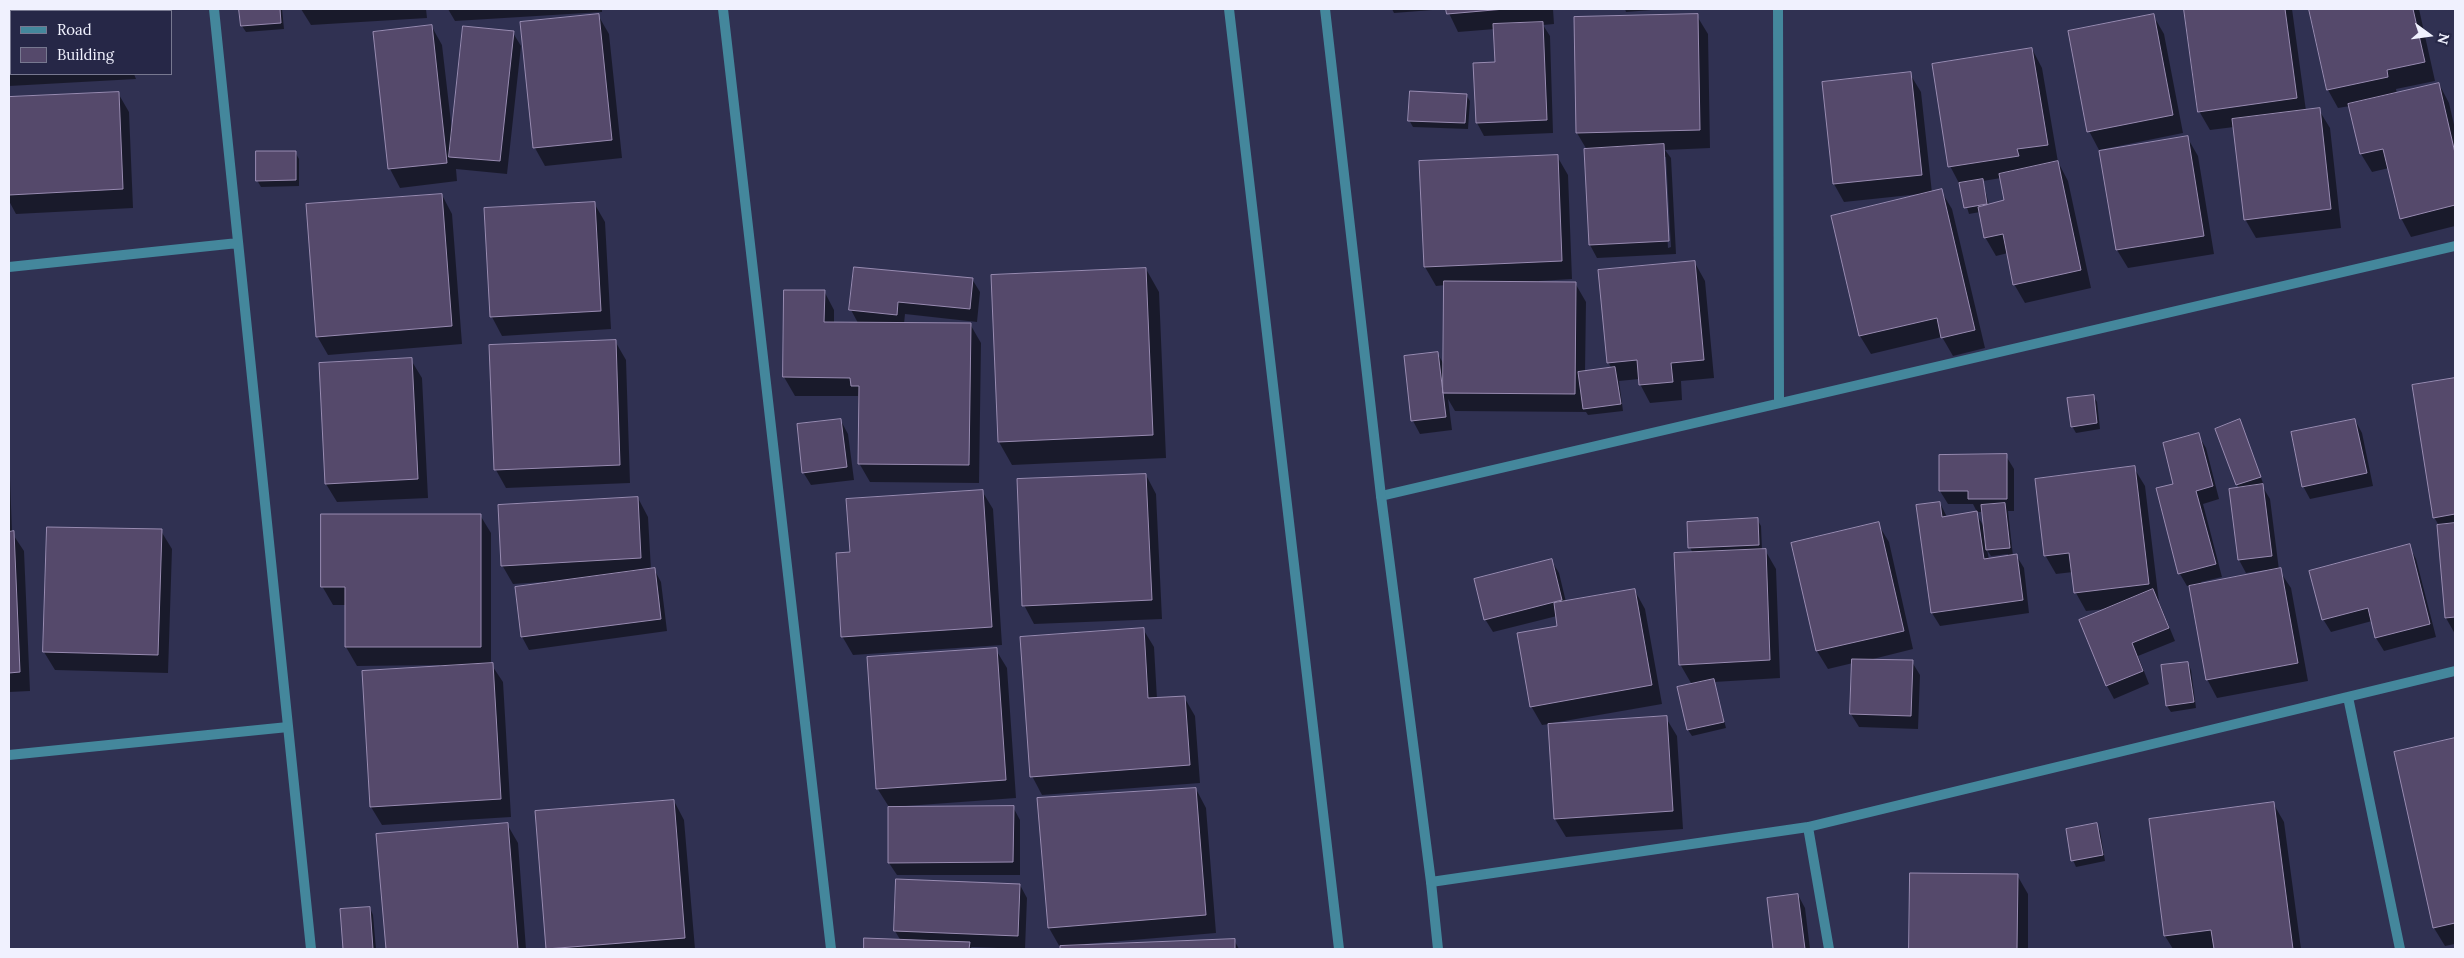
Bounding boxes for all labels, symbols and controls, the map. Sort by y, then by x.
legend [10,10,172,75]
north arrow [2404,10,2454,60]
text: Road [57,20,92,39]
text: N [2434,31,2454,46]
text: Building [57,45,114,64]

